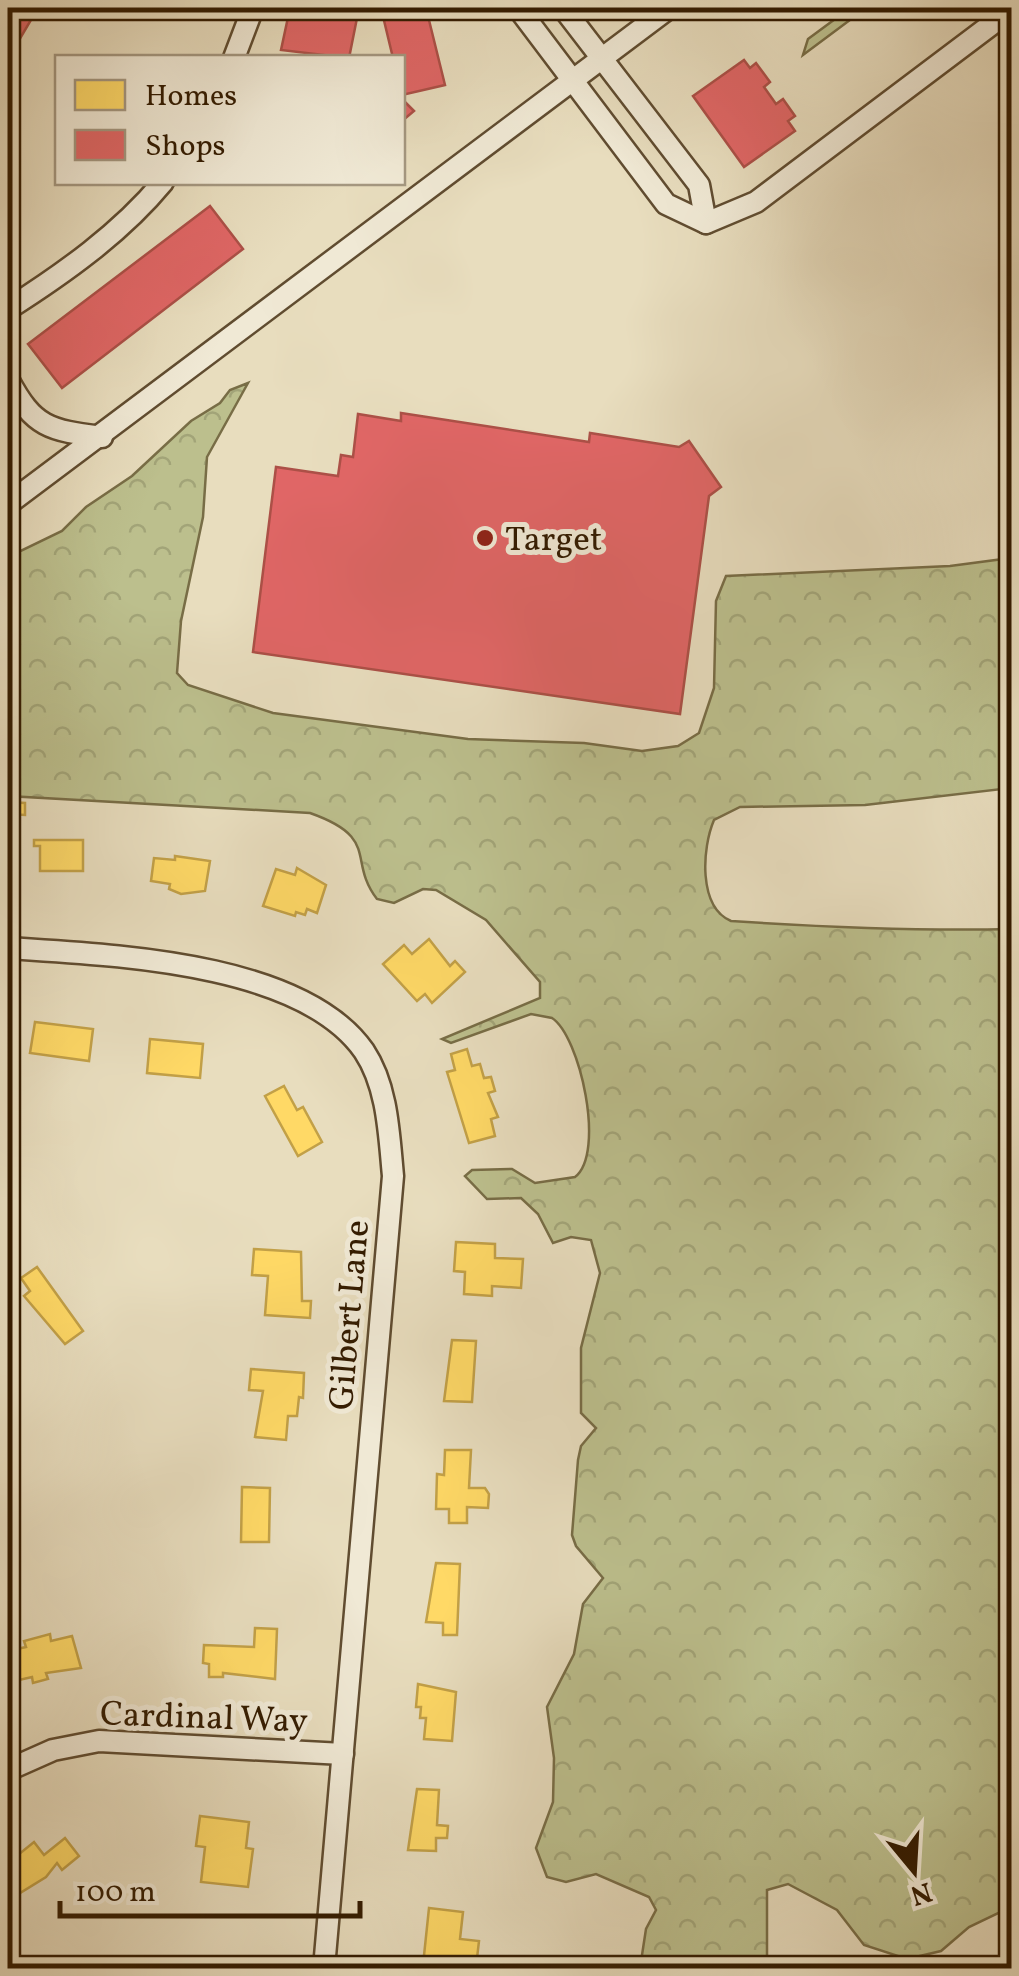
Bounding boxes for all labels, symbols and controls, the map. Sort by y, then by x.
legend [55,55,405,185]
text: Homes [145,76,237,118]
text: Shops [145,126,225,168]
place label: Target [505,517,602,565]
marker: Target [474,527,496,549]
street label: Gilbert Lane [319,1218,383,1412]
street label: Cardinal Way [99,1691,309,1747]
north arrow [864,1821,964,1921]
scale bar [60,1856,360,1918]
text: N [905,1871,937,1914]
text: 100 m [75,1872,156,1914]

